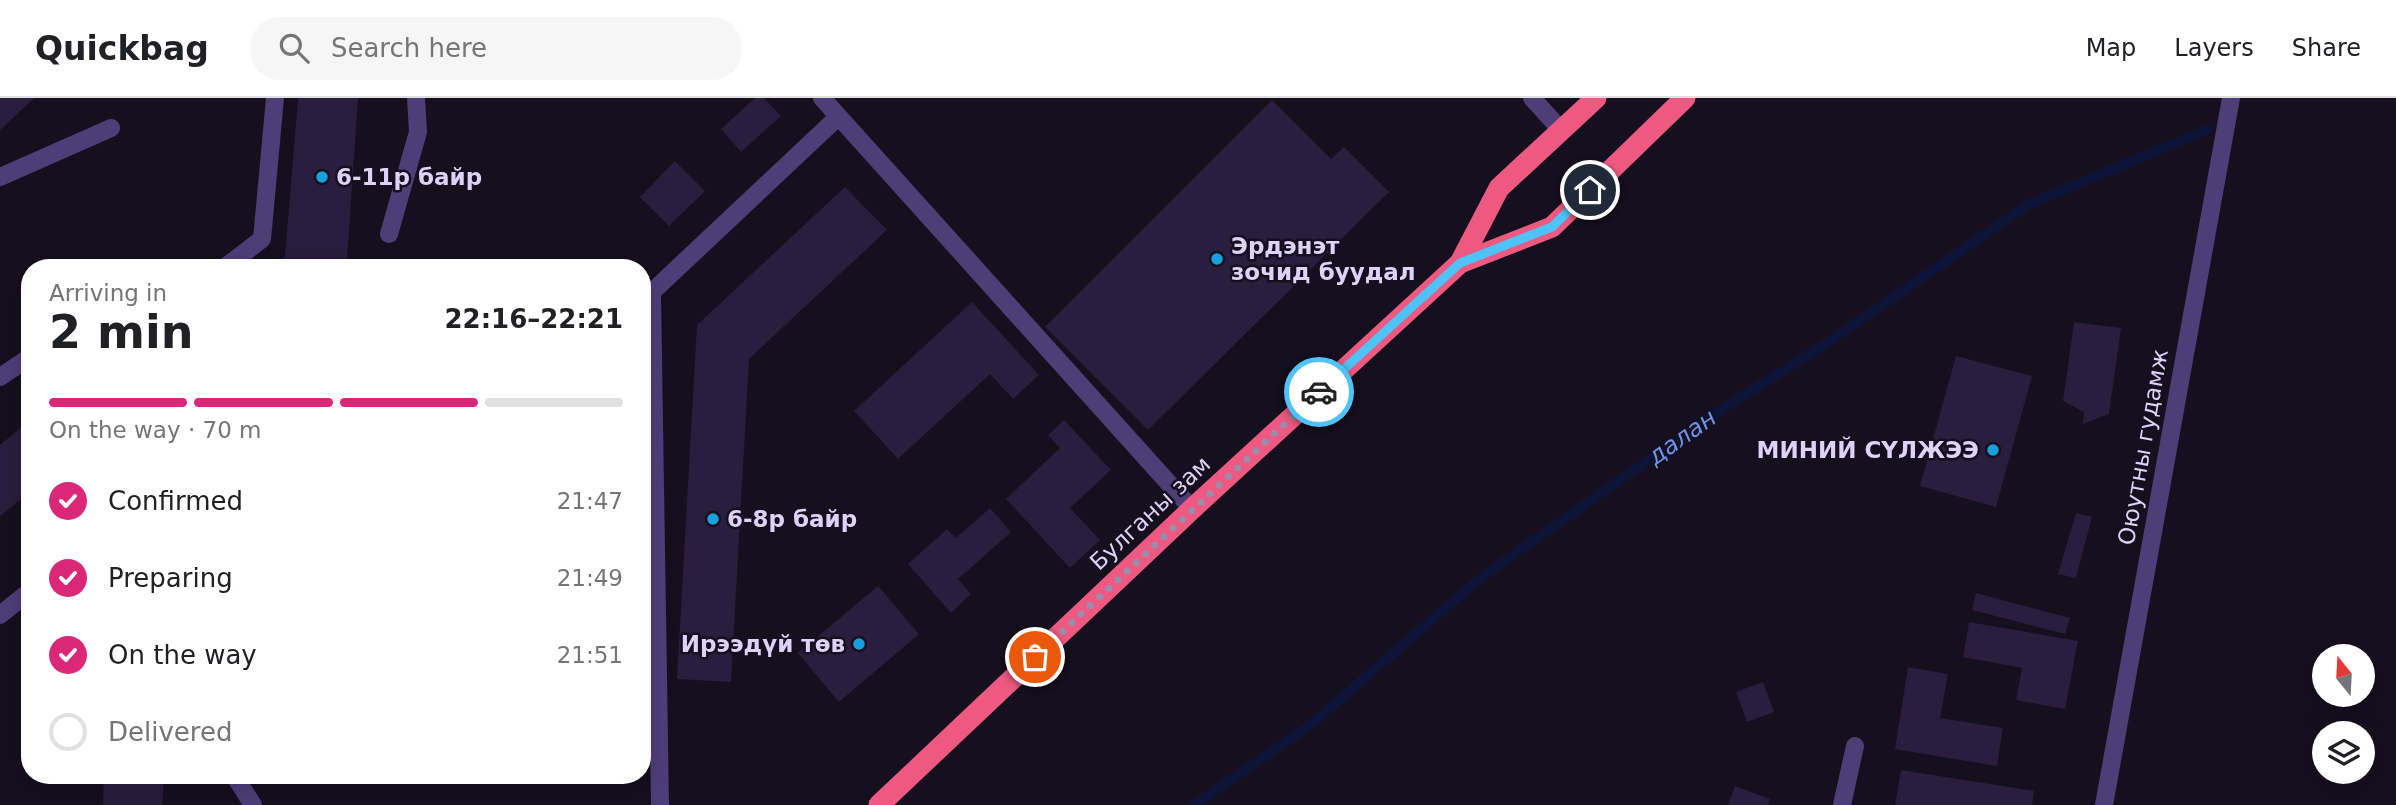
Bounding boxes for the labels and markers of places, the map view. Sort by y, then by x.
pin [1560,160,1620,220]
place label: 6-11р байр [336,164,482,190]
marker: 6-11р байр [314,169,330,185]
place label: Эрдэнэт зочид буудал [1231,233,1416,285]
marker: Эрдэнэт зочид буудал [1209,251,1225,267]
place label: МИНИЙ СҮЛЖЭЭ [1757,436,1979,463]
marker: МИНИЙ СҮЛЖЭЭ [1985,442,2001,458]
place label: 6-8р байр [727,506,857,532]
marker: 6-8р байр [705,511,721,527]
pin [1005,627,1065,687]
place label: Ирээдүй төв [681,631,845,657]
marker: Ирээдүй төв [851,636,867,652]

